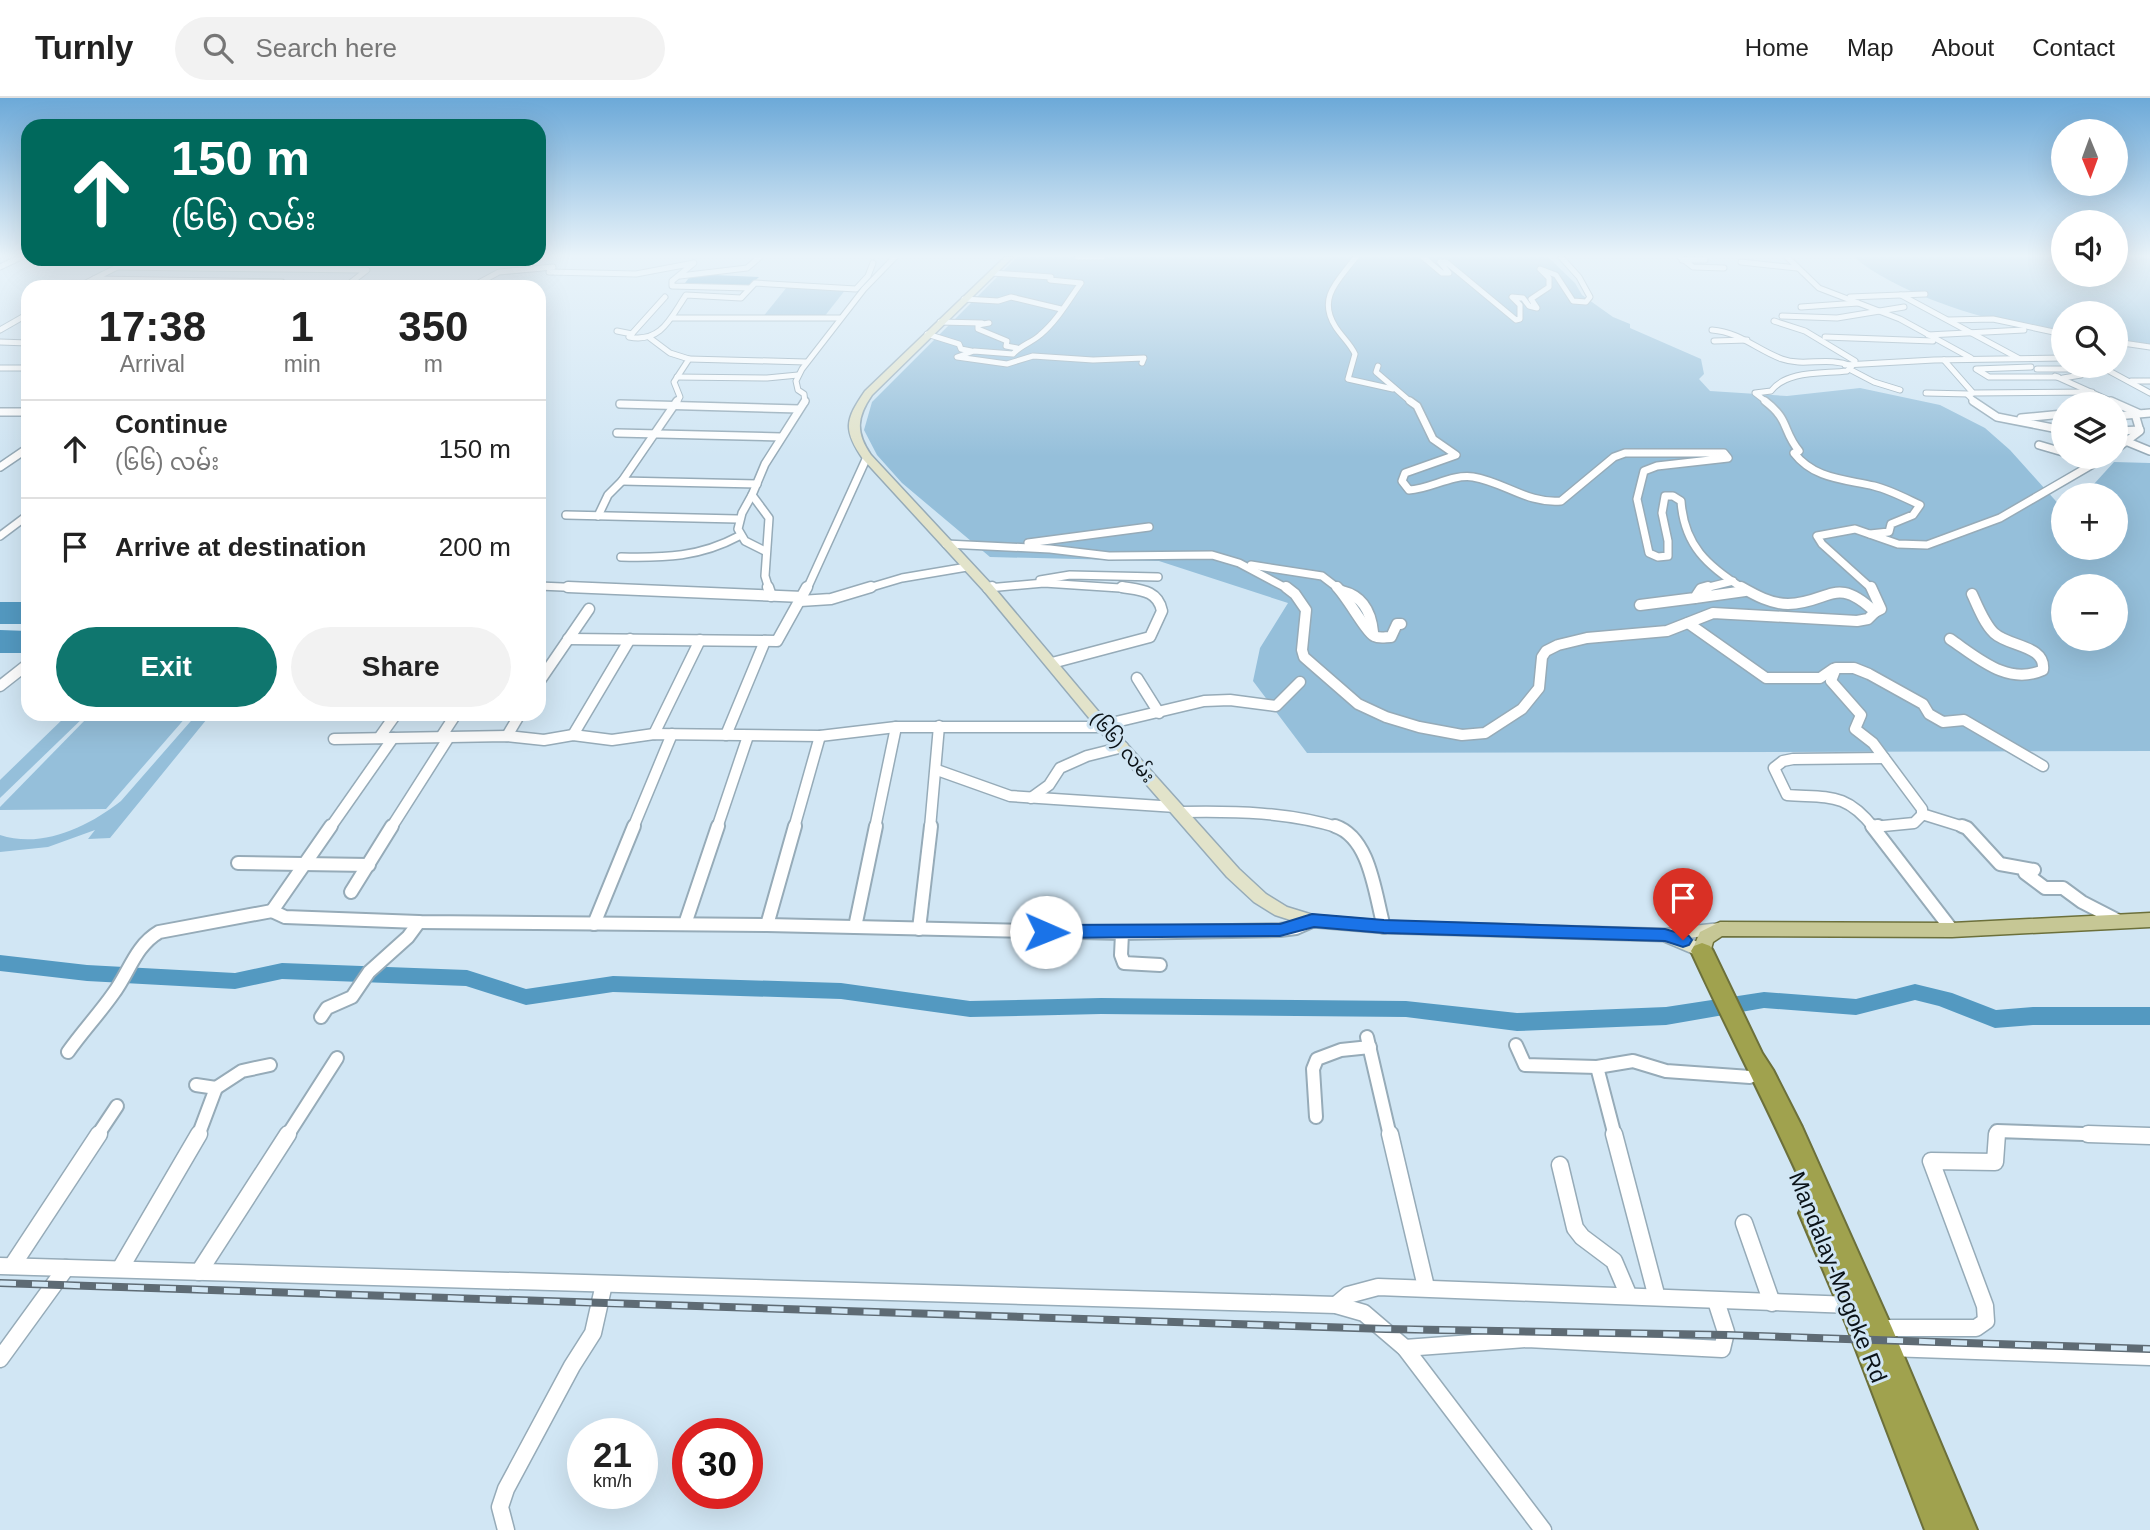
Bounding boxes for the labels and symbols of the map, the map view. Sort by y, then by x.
north arrow [2051,119,2128,196]
street label: (၆၆) လမ်း [1086,705,1162,787]
pin [1653,868,1713,940]
position arrow [1009,895,1083,969]
street label: Mandalay-Mogoke Rd [1784,1168,1892,1386]
speed limit sign: 30 [672,1418,763,1509]

